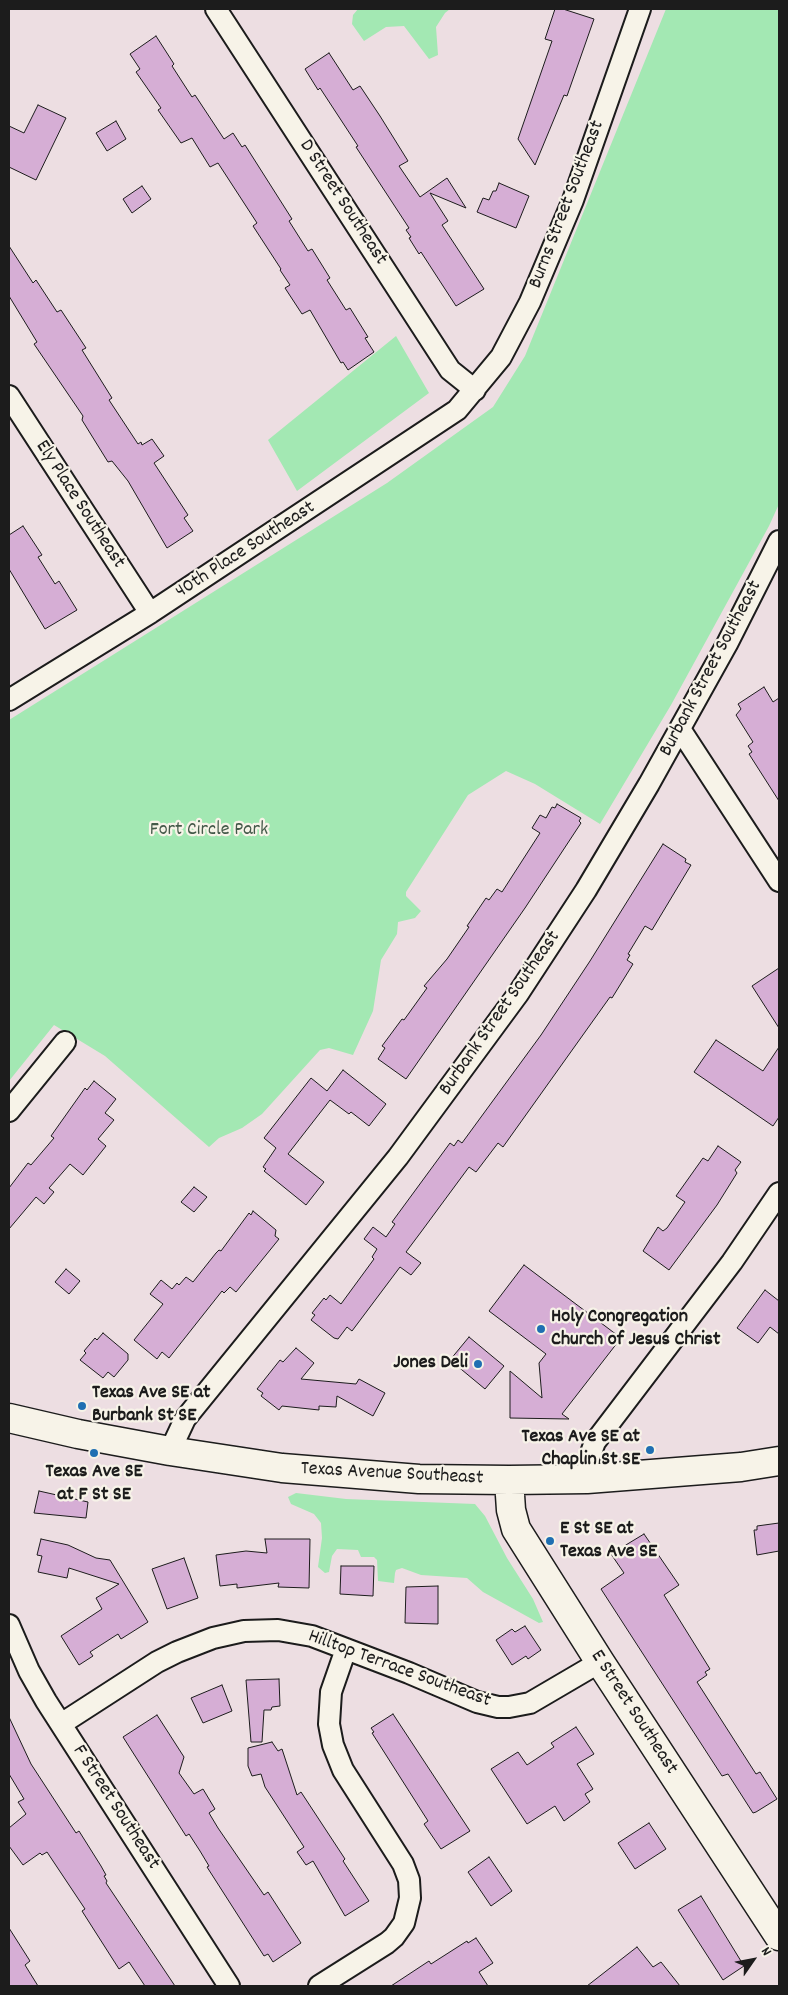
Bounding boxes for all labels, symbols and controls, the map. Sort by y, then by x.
street label: Burns Street Southeast [525,118,611,292]
street label: D Street Southeast [292,136,392,270]
street label: Ely Place Southeast [29,436,129,574]
street label: 40th Place Southeast [172,497,320,605]
street label: Burbank Street Southeast [655,577,769,761]
park label: Fort Circle Park [150,819,268,843]
street label: Burbank Street Southeast [435,927,567,1101]
place label: Holy Congregation Church of Jesus Christ [551,1306,720,1353]
marker: Holy Congregation Church of Jesus Christ [535,1323,547,1335]
place label: Jones Deli [393,1352,468,1376]
marker: Jones Deli [472,1358,484,1370]
place label: Texas Ave SE at Burbank St SE [92,1382,210,1429]
marker: Texas Ave SE at Burbank St SE [76,1400,88,1412]
place label: Texas Ave SE at Chaplin St SE [522,1426,640,1473]
marker: Texas Ave SE at Chaplin St SE [644,1444,656,1456]
marker: Texas Ave SE at F St SE [88,1447,100,1459]
street label: Texas Avenue Southeast [300,1458,484,1492]
place label: Texas Ave SE at F St SE [45,1461,143,1508]
place label: E St SE at Texas Ave SE [560,1518,657,1565]
marker: E St SE at Texas Ave SE [544,1535,556,1547]
street label: Hilltop Terrace Southeast [304,1626,494,1714]
street label: E Street Southeast [584,1646,682,1780]
street label: F Street Southeast [66,1741,164,1875]
north arrow [728,1935,778,1985]
text: N [755,1943,776,1960]

